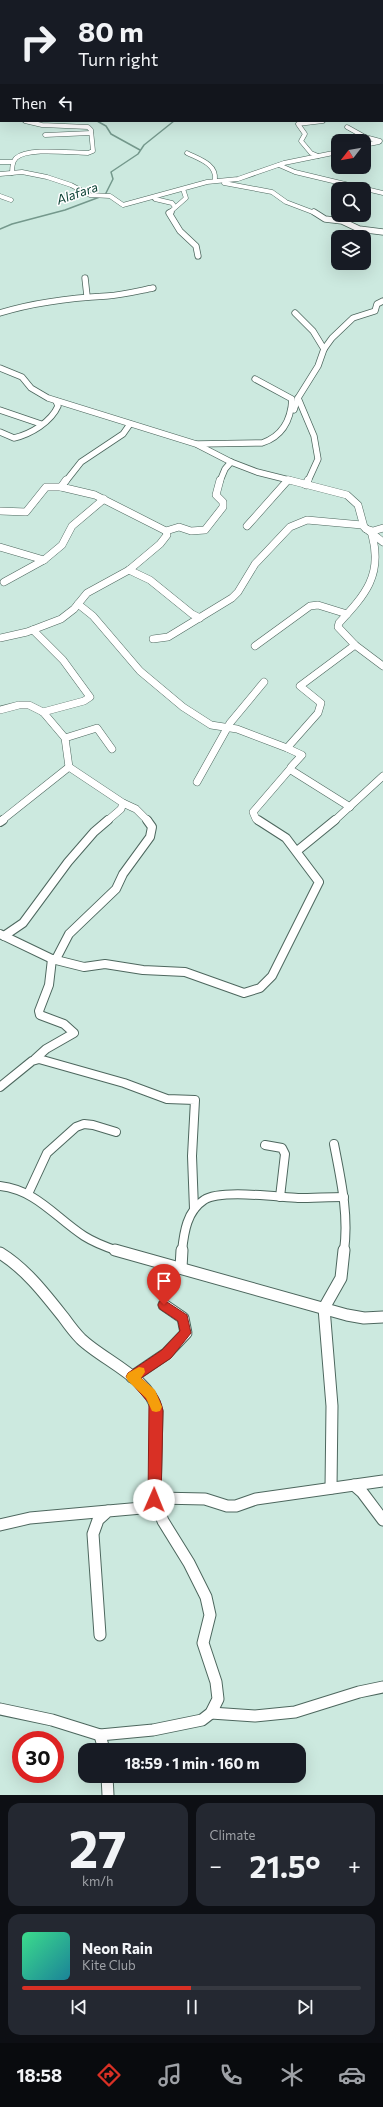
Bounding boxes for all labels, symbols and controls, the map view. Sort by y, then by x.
text: 80 m [78,14,144,48]
icon: right [12,16,64,68]
text: Turn right [78,48,158,70]
icon: left [55,92,77,114]
text: Then [12,94,47,112]
north arrow [331,134,371,174]
map controls [331,134,371,270]
water label: Alafara [53,178,100,208]
button: search [331,182,371,222]
button: layers [331,230,371,270]
pin [147,1264,181,1305]
icon: arrive [153,1270,175,1292]
position arrow [133,1479,175,1521]
speed limit sign: 30 [12,1731,64,1783]
text: 18:59 · 1 min · 160 m [125,1754,259,1772]
text: 27 [69,1815,127,1879]
text: Climate [210,1827,255,1843]
text: 21.5° [249,1847,321,1884]
text: − [210,1852,222,1879]
text: + [348,1852,361,1879]
text: km/h [82,1873,114,1889]
text: Neon Rain [82,1939,153,1957]
text: Kite Club [82,1957,136,1973]
icon: previous [68,1996,90,2018]
icon: pause [181,1996,203,2018]
icon: next [294,1996,316,2018]
icon: directions [95,2061,123,2089]
icon: music [156,2061,184,2089]
icon: phone [217,2061,245,2089]
icon: climate [278,2061,306,2089]
icon: car [338,2061,366,2089]
text: 18:58 [16,2064,62,2086]

